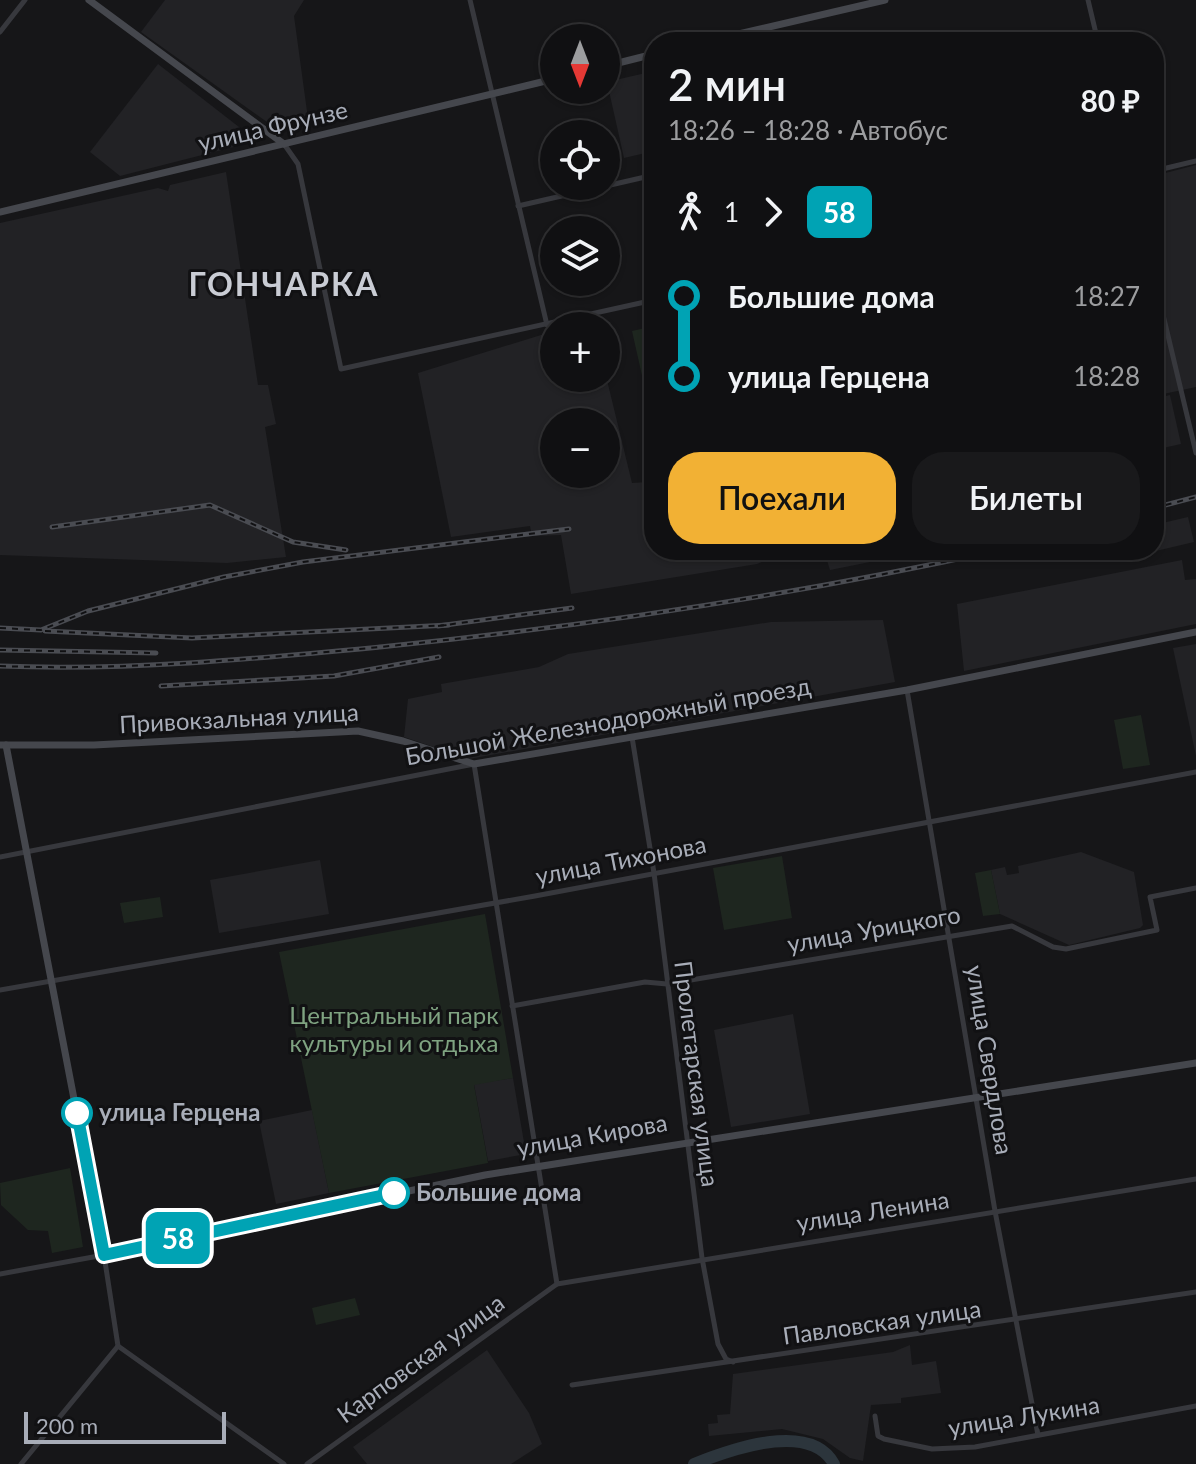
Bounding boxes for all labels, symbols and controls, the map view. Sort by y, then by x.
north arrow [540,24,620,104]
map controls [540,24,620,488]
text: 2 мин [668,58,786,110]
text: 80 ₽ [1080,82,1140,118]
street label: улица Фрунзе [195,94,350,157]
text: 18:26 – 18:28 · Автобус [668,114,948,146]
button: locate [540,120,620,200]
icon: walk [668,190,712,234]
icon: forward [751,190,795,234]
text: 58 [823,195,856,229]
text: 1 [724,196,739,228]
button: layers [540,216,620,296]
district label: ГОНЧАРКА [189,264,379,303]
text: Большие дома [728,278,935,314]
text: 18:27 [1073,280,1140,312]
button: + [540,312,620,392]
text: улица Герцена [728,358,930,394]
text: 18:28 [1073,360,1140,392]
button: − [540,408,620,488]
button: Поехали [668,452,896,544]
button: Билеты [912,452,1140,544]
street label: Большой Железнодорожный проезд [403,671,813,770]
street label: Привокзальная улица [118,697,359,738]
street label: улица Тихонова [533,829,708,890]
street label: улица Урицкого [785,899,963,958]
street label: Пролетарская улица [669,959,726,1188]
street label: улица Свердлова [961,963,1020,1157]
park label: Центральный парк культуры и отдыха [289,1000,499,1057]
place label: улица Герцена [99,1097,260,1126]
marker: улица Герцена [62,1098,92,1128]
street label: улица Кирова [514,1107,669,1162]
place label: Большие дома [416,1177,581,1206]
marker: Большие дома [379,1178,409,1208]
street label: улица Ленина [794,1184,951,1237]
line badge: 58 [142,1212,214,1264]
text: 58 [162,1221,194,1255]
street label: Карповская улица [331,1287,509,1428]
street label: Павловская улица [781,1293,983,1350]
street label: улица Лукина [946,1389,1102,1442]
scale bar [24,1408,226,1444]
text: 200 m [36,1412,98,1439]

